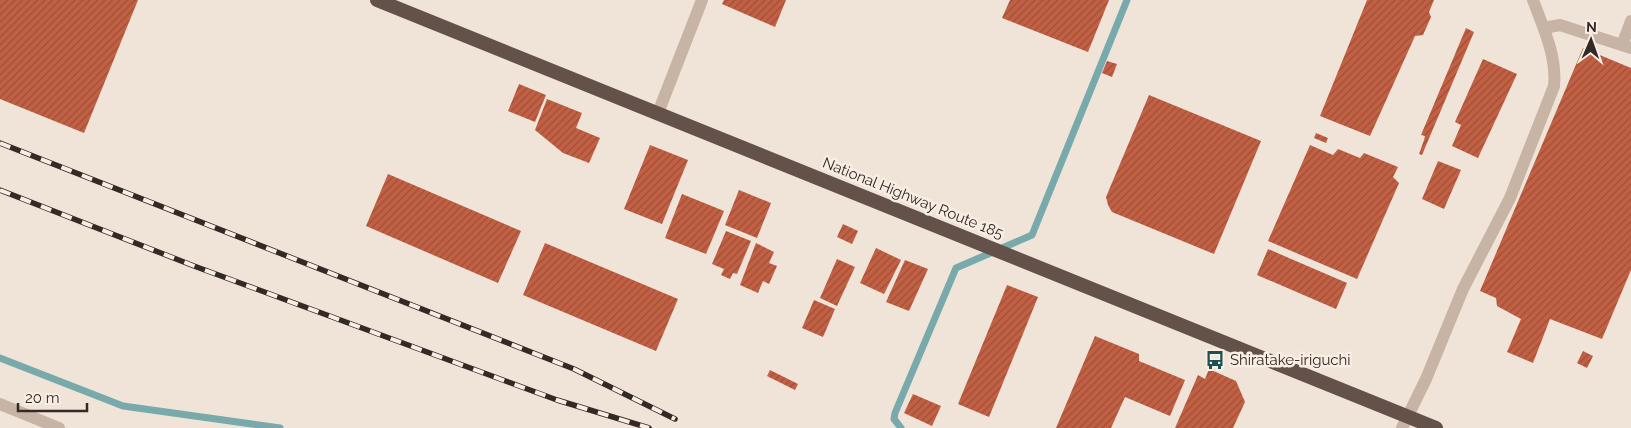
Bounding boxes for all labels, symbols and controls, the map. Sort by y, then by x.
north arrow [1566,15,1616,65]
text: N [1586,19,1597,35]
street label: National Highway Route 185 [820,153,1006,243]
bus stop icon: Shiratake-iriguchi [1204,349,1226,371]
place label: Shiratake-iriguchi [1230,351,1351,369]
scale bar [18,380,86,412]
text: 20 m [25,389,60,407]

